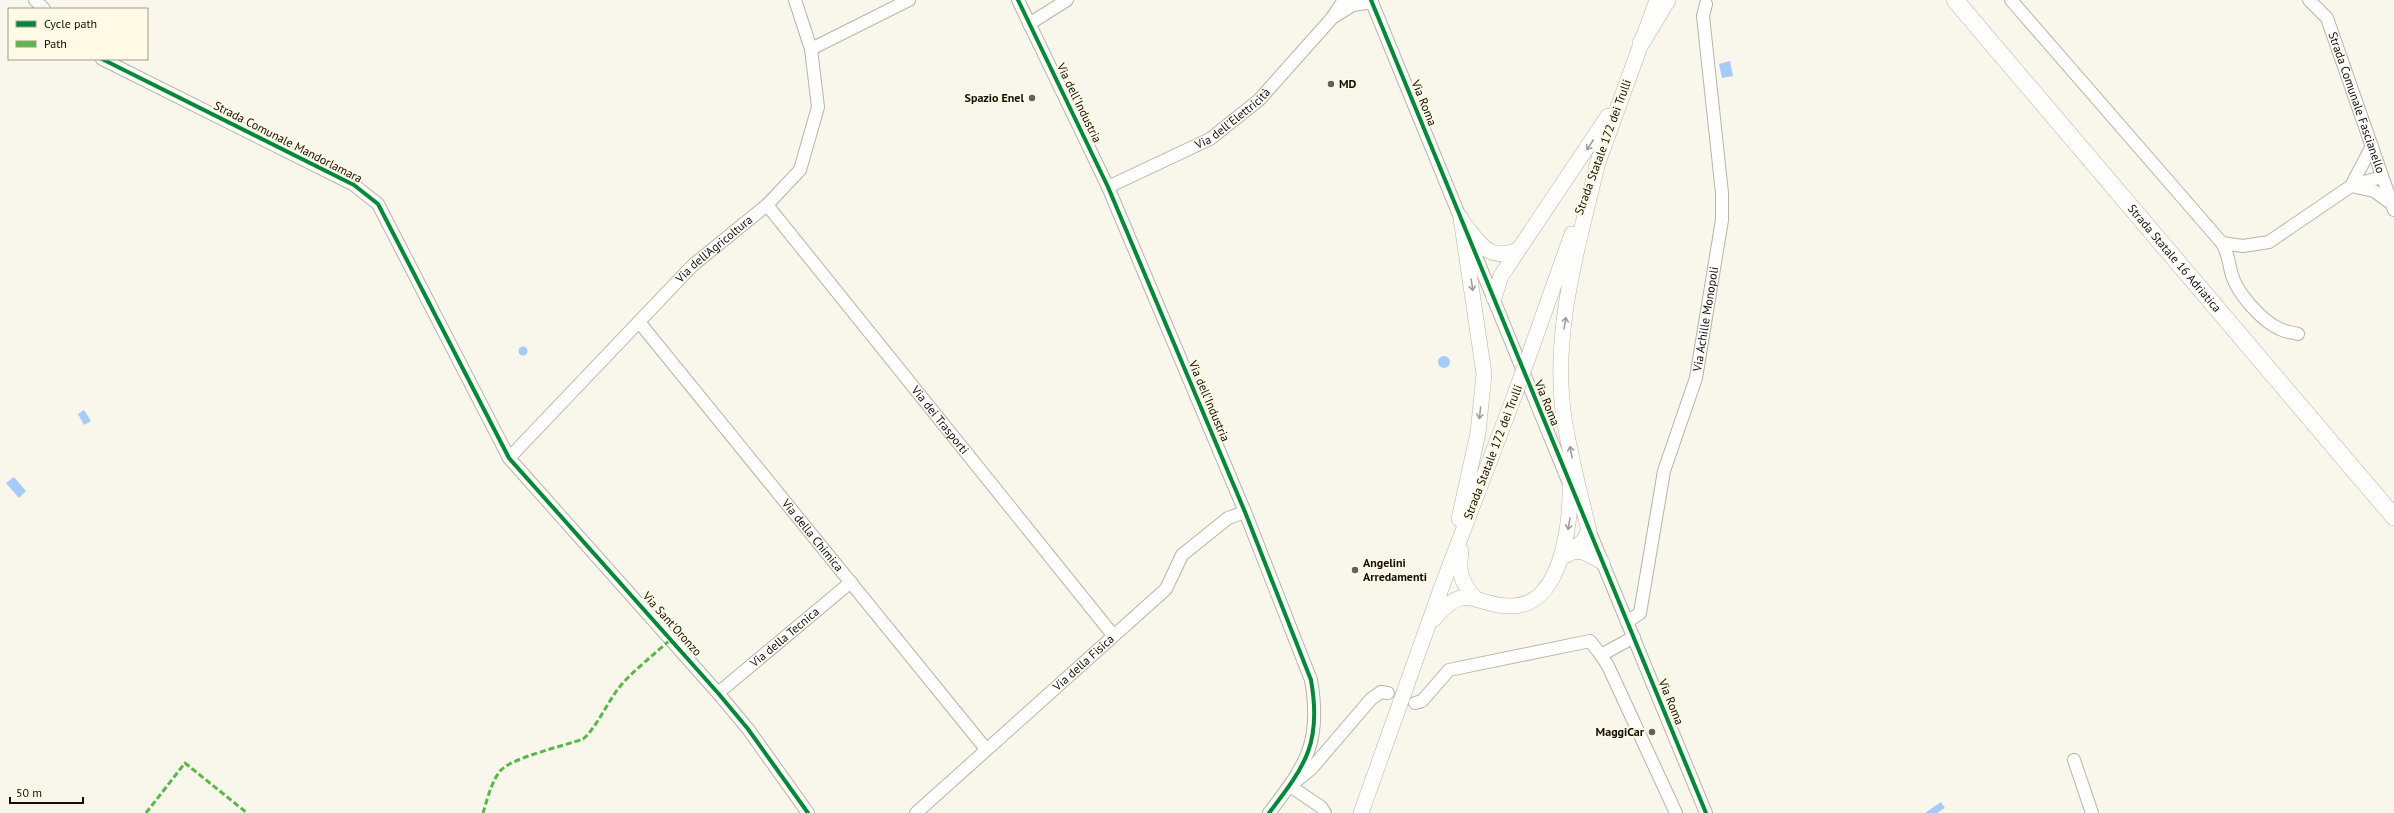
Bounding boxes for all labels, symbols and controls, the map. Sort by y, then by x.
legend [8,8,148,60]
text: Cycle path [44,16,97,31]
street label: Strada Comunale Fascianello [2325,30,2389,175]
text: Path [44,36,67,51]
street label: Via dell'Industria [1053,60,1105,145]
place label: MD [1339,76,1357,91]
street label: Via Roma [1408,77,1440,128]
street label: Strada Statale 172 dei Trulli [1571,77,1634,217]
marker: MD [1326,79,1336,89]
street label: Via dell'Elettricità [1192,85,1273,152]
place label: Spazio Enel [965,90,1024,105]
marker: Spazio Enel [1027,93,1037,103]
street label: Strada Comunale Mandorlamara [211,97,365,186]
one-way arrow [1586,139,1594,150]
street label: Strada Statale 16 Adriatica [2125,201,2225,315]
street label: Via dell'Agricoltura [671,212,755,286]
street label: Via Achille Monopoli [1689,265,1721,373]
one-way arrow [1468,278,1476,291]
one-way arrow [1561,317,1569,330]
street label: Via dell'Industria [1185,357,1233,444]
street label: Via Roma [1531,377,1563,428]
street label: Via dei Trasporti [908,382,972,457]
street label: Strada Statale 172 dei Trulli [1460,382,1525,521]
one-way arrow [1476,407,1484,420]
one-way arrow [1566,446,1574,459]
street label: Via della Chimica [778,495,847,574]
one-way arrow [1565,517,1573,530]
place label: Angelini Arredamenti [1363,555,1427,584]
marker: Angelini Arredamenti [1350,565,1360,575]
street label: Via Sant'Oronzo [639,588,705,659]
street label: Via della Tecnica [746,604,822,671]
street label: Via della Fisica [1049,631,1117,694]
street label: Via Roma [1655,676,1687,727]
place label: MaggiCar [1596,724,1645,739]
marker: MaggiCar [1647,727,1657,737]
scale bar [10,779,83,805]
text: 50 m [16,785,42,800]

